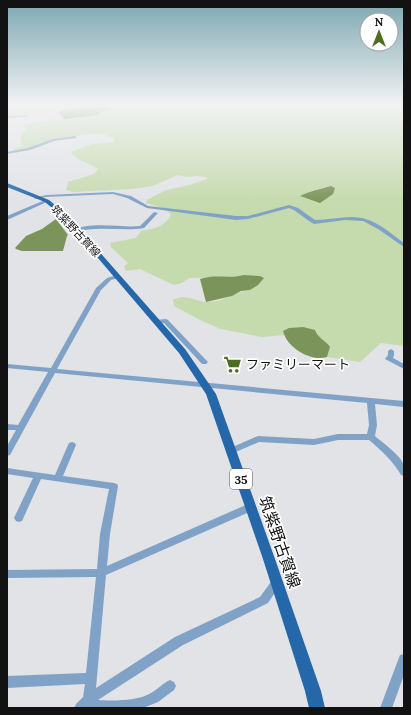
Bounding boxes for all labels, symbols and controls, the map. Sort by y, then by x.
north arrow [359,12,399,52]
text: N [375,15,384,29]
street label: 筑紫野古賀線 [48,202,104,260]
supermarket icon: ファミリーマート [223,354,243,374]
place label: ファミリーマート [246,356,350,373]
road number: 35 [230,469,252,489]
street label: 筑紫野古賀線 [255,493,305,591]

